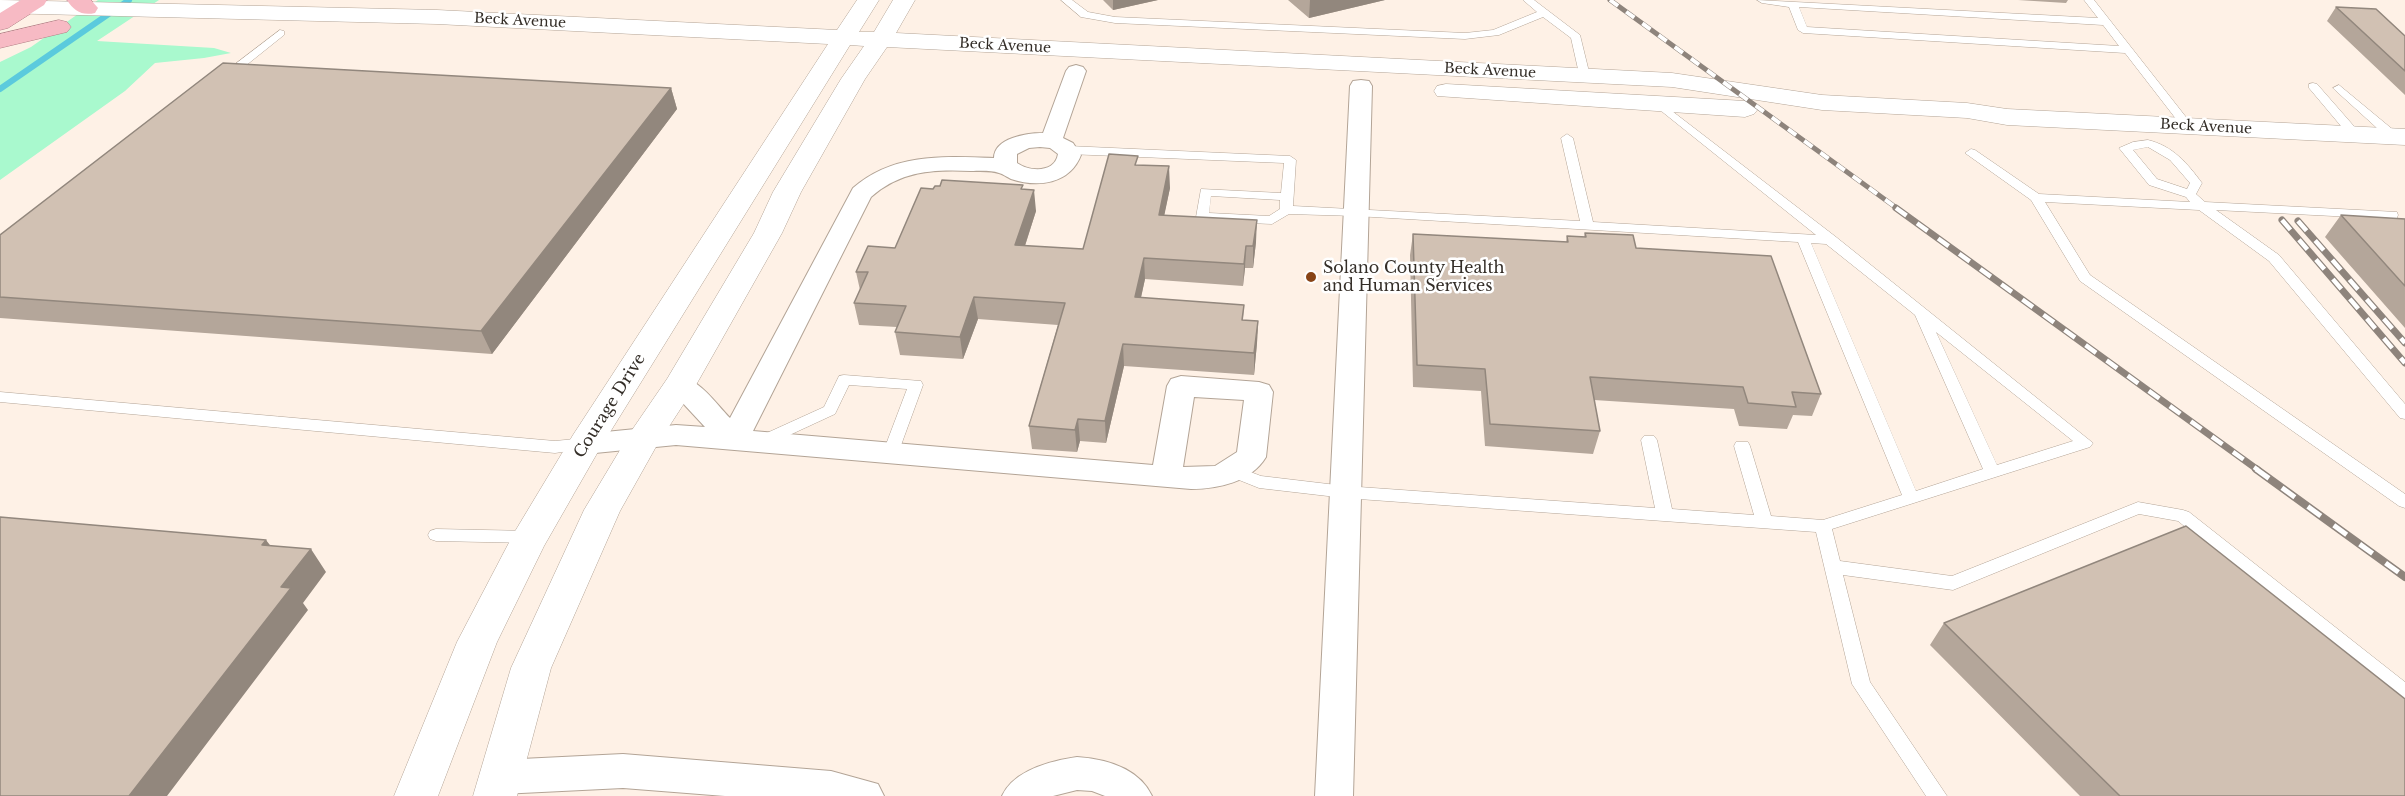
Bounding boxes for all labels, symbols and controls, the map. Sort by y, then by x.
street label: Beck Avenue [474,10,566,32]
street label: Beck Avenue [959,35,1051,57]
street label: Beck Avenue [1444,60,1536,82]
street label: Beck Avenue [2160,116,2252,138]
place label: Solano County Health and Human Services [1323,258,1505,296]
marker: Solano County Health and Human Services [1304,270,1318,284]
street label: Courage Drive [570,350,650,462]

